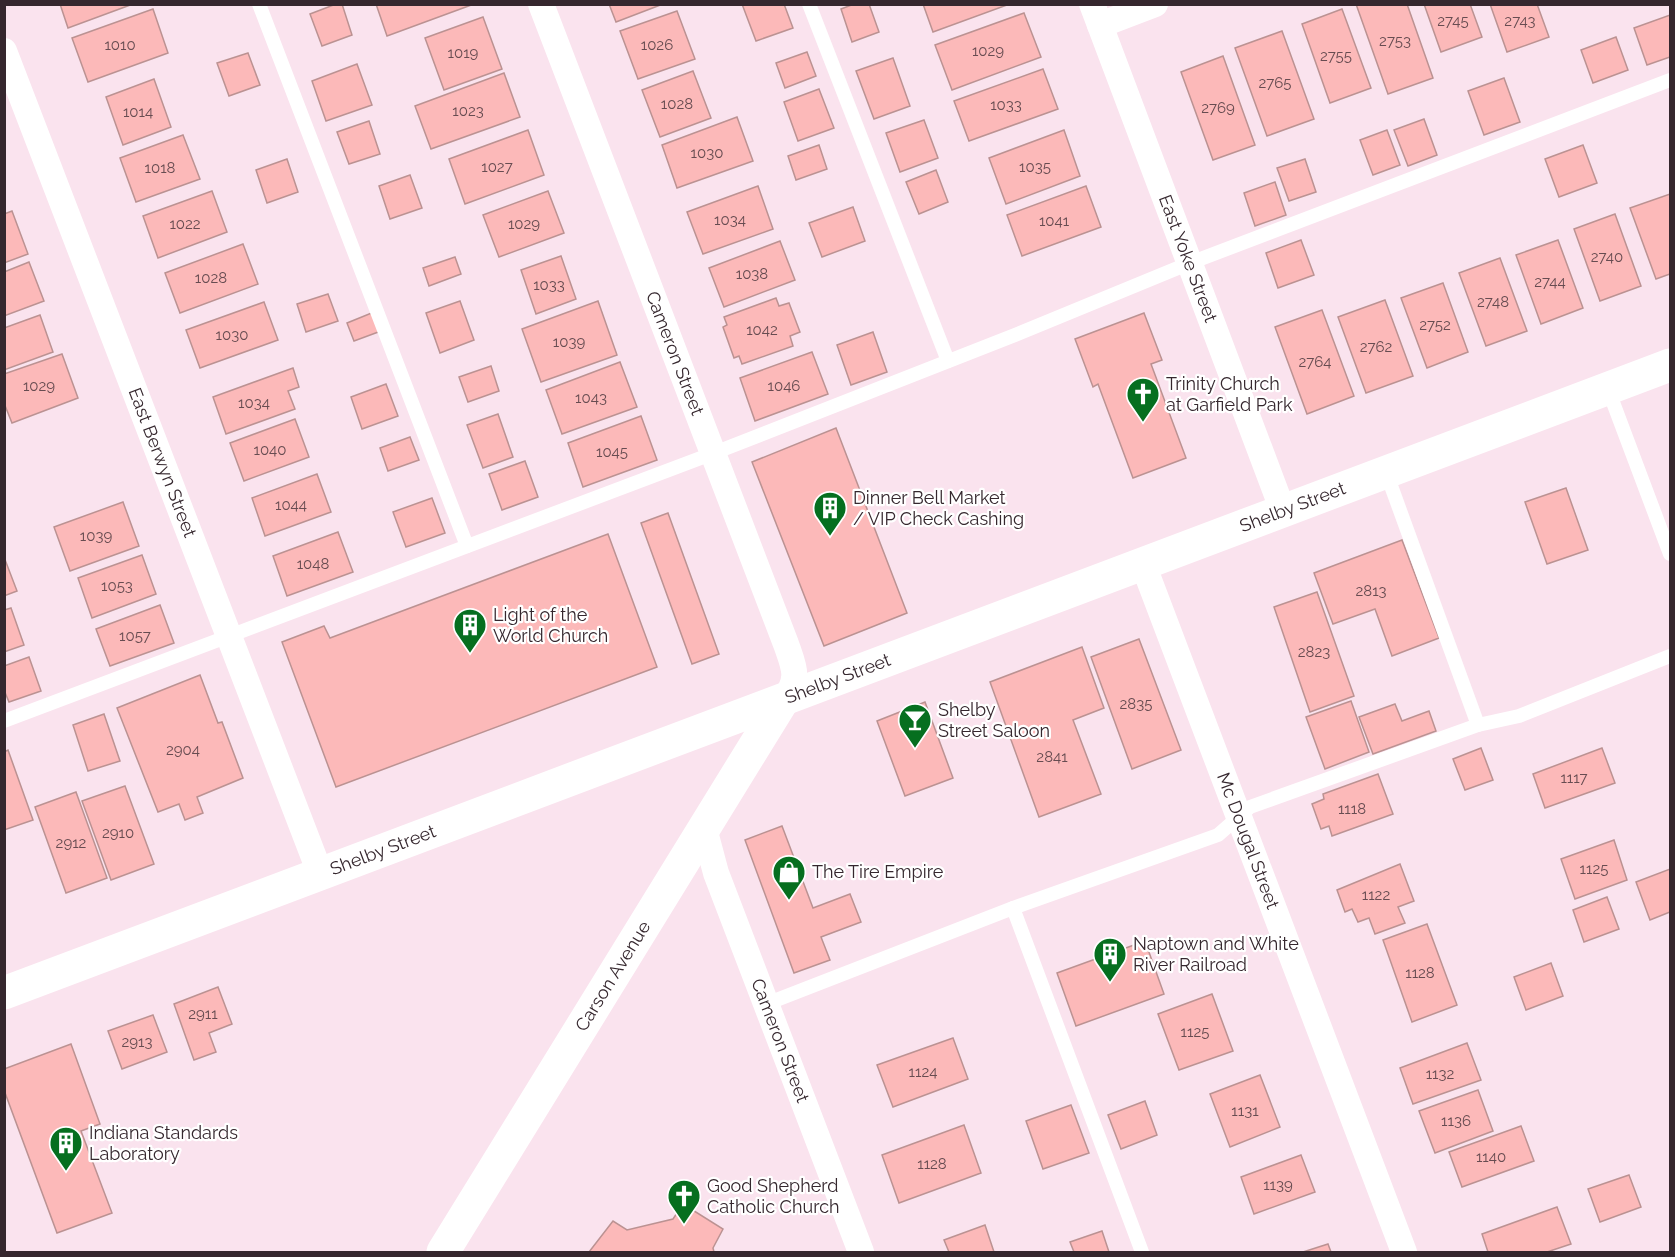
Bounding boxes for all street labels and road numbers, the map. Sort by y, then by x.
street label: East Yoke Street [1155,192,1222,325]
street label: Cameron Street [642,288,708,418]
street label: East Berwyn Street [124,385,201,540]
street label: Shelby Street [1236,477,1348,536]
street label: Shelby Street [782,649,893,708]
street label: Mc Dougal Street [1213,769,1284,912]
street label: Shelby Street [327,820,439,879]
street label: Carson Avenue [571,916,655,1035]
street label: Cameron Street [747,975,814,1105]

